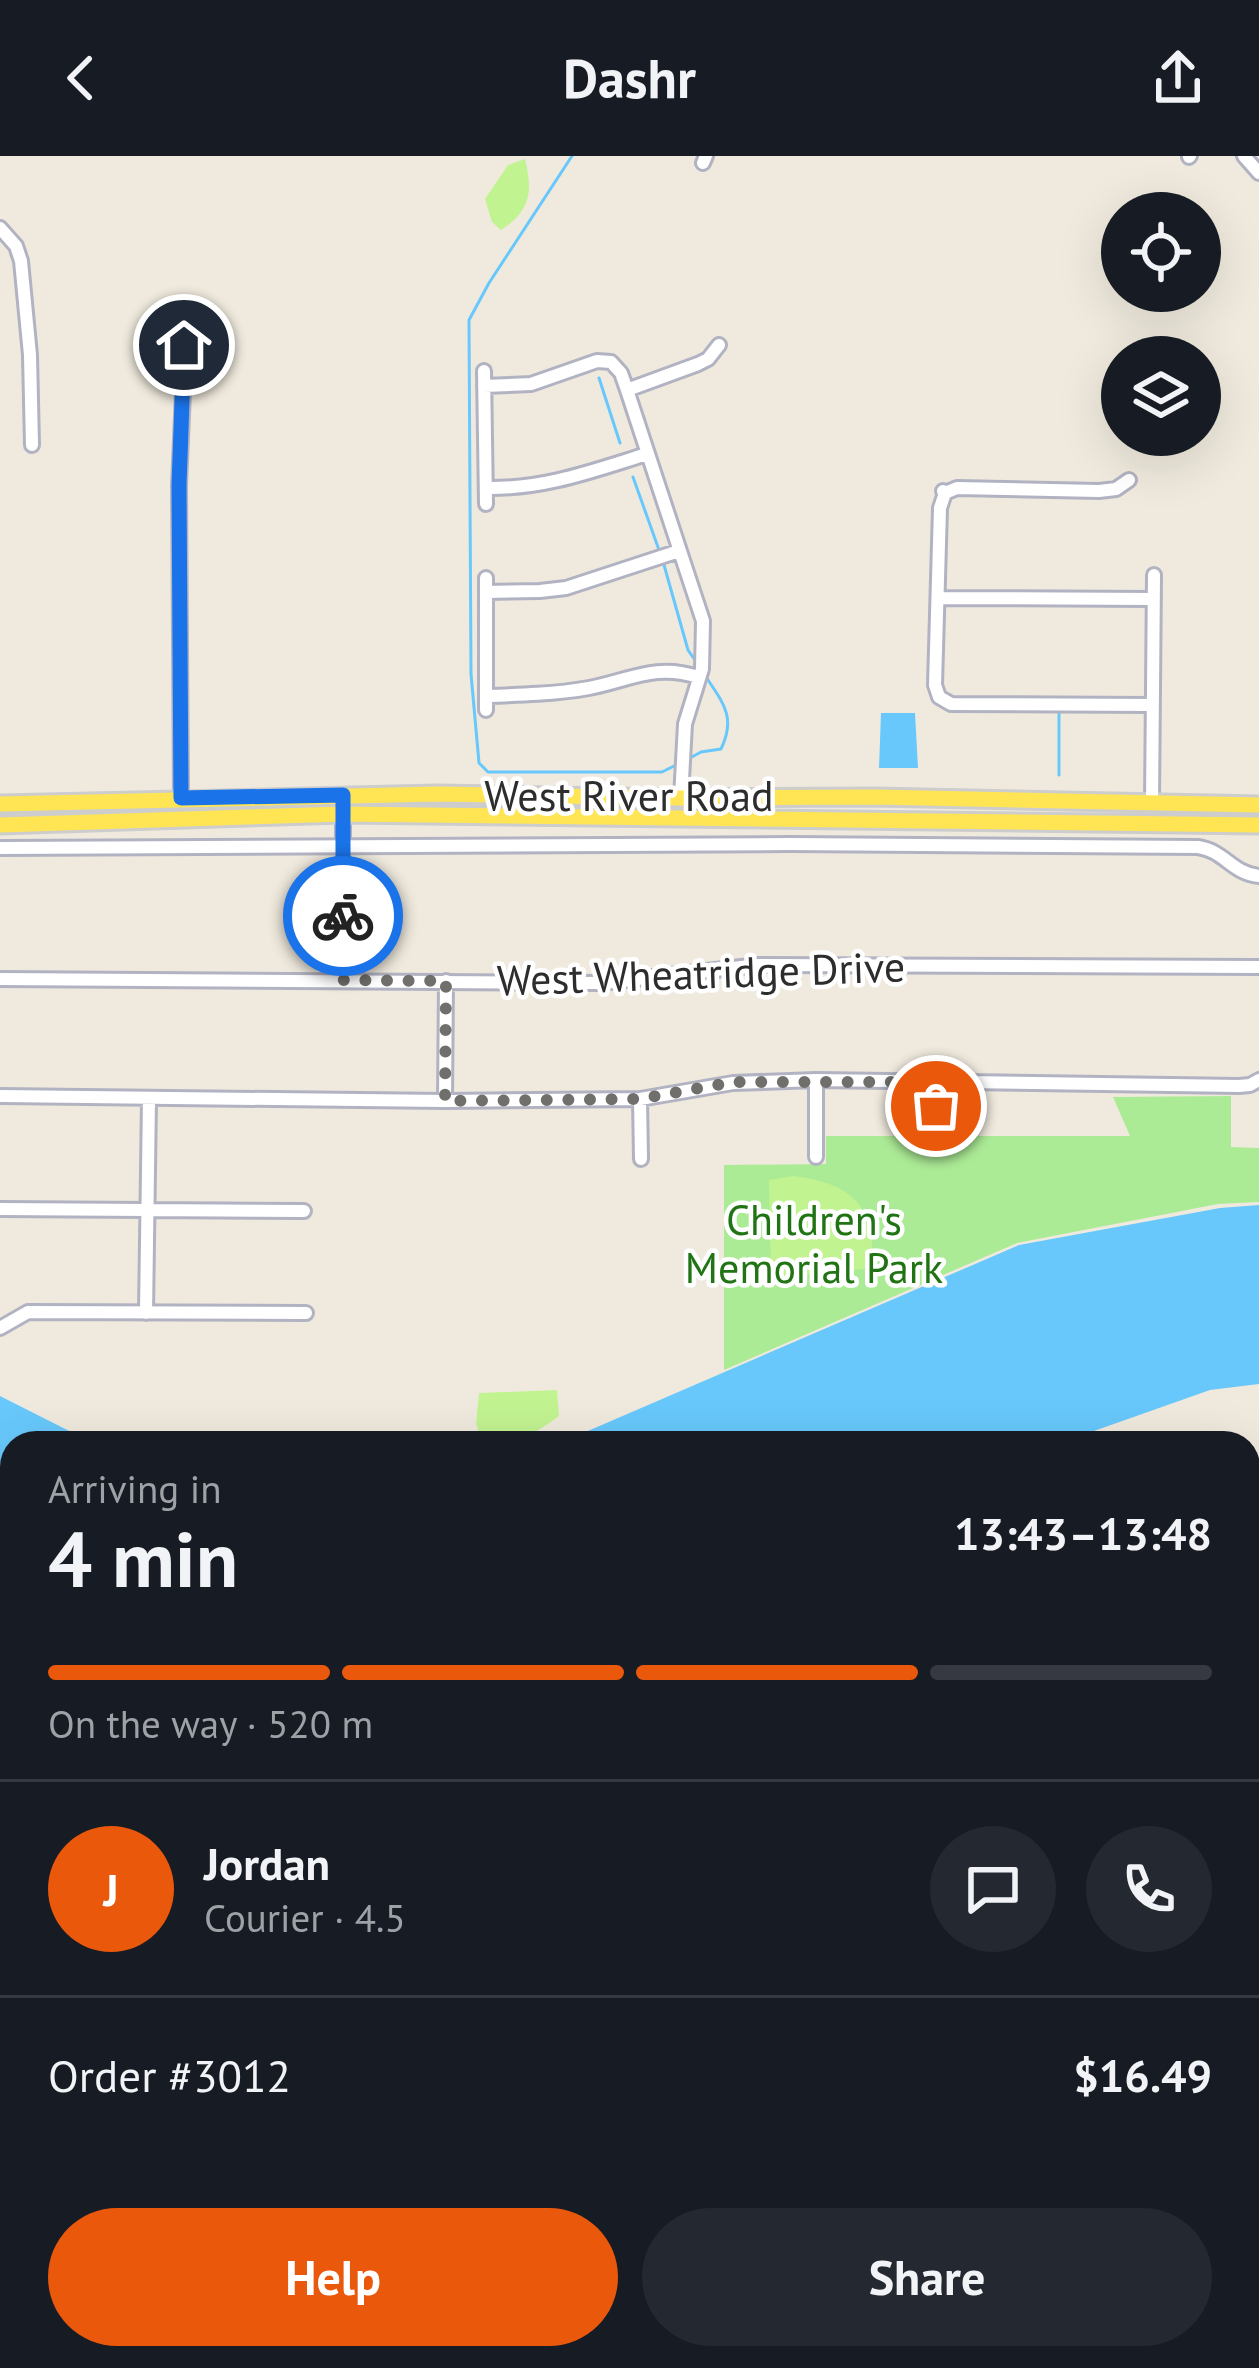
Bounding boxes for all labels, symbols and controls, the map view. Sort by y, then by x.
text: Dashr [563,43,696,113]
icon: back [48,45,114,111]
icon: share [1145,45,1211,111]
map controls [1101,192,1221,456]
button: locate [1101,192,1221,312]
pin [133,294,235,396]
icon: home [151,312,217,378]
button: layers [1101,336,1221,456]
street label: West River Road [484,768,774,823]
courier [283,856,403,976]
icon: bike [310,883,376,949]
street label: West Wheatridge Drive [496,938,906,1008]
pin [885,1055,987,1157]
icon: bag [903,1073,969,1139]
park label: Children's Memorial Park [685,1192,943,1295]
text: Arriving in [48,1463,222,1514]
text: 13:43–13:48 [954,1504,1212,1562]
text: 4 min [48,1508,238,1609]
text: On the way · 520 m [48,1698,373,1749]
button: chat [930,1826,1056,1952]
button: phone [1086,1826,1212,1952]
text: Jordan [204,1834,330,1892]
text: J [103,1860,119,1918]
text: Courier · 4.5 [204,1892,406,1943]
text: Order #3012 [48,2046,291,2104]
text: $16.49 [1073,2046,1212,2104]
button: Help [48,2208,618,2346]
button: Share [642,2208,1212,2346]

